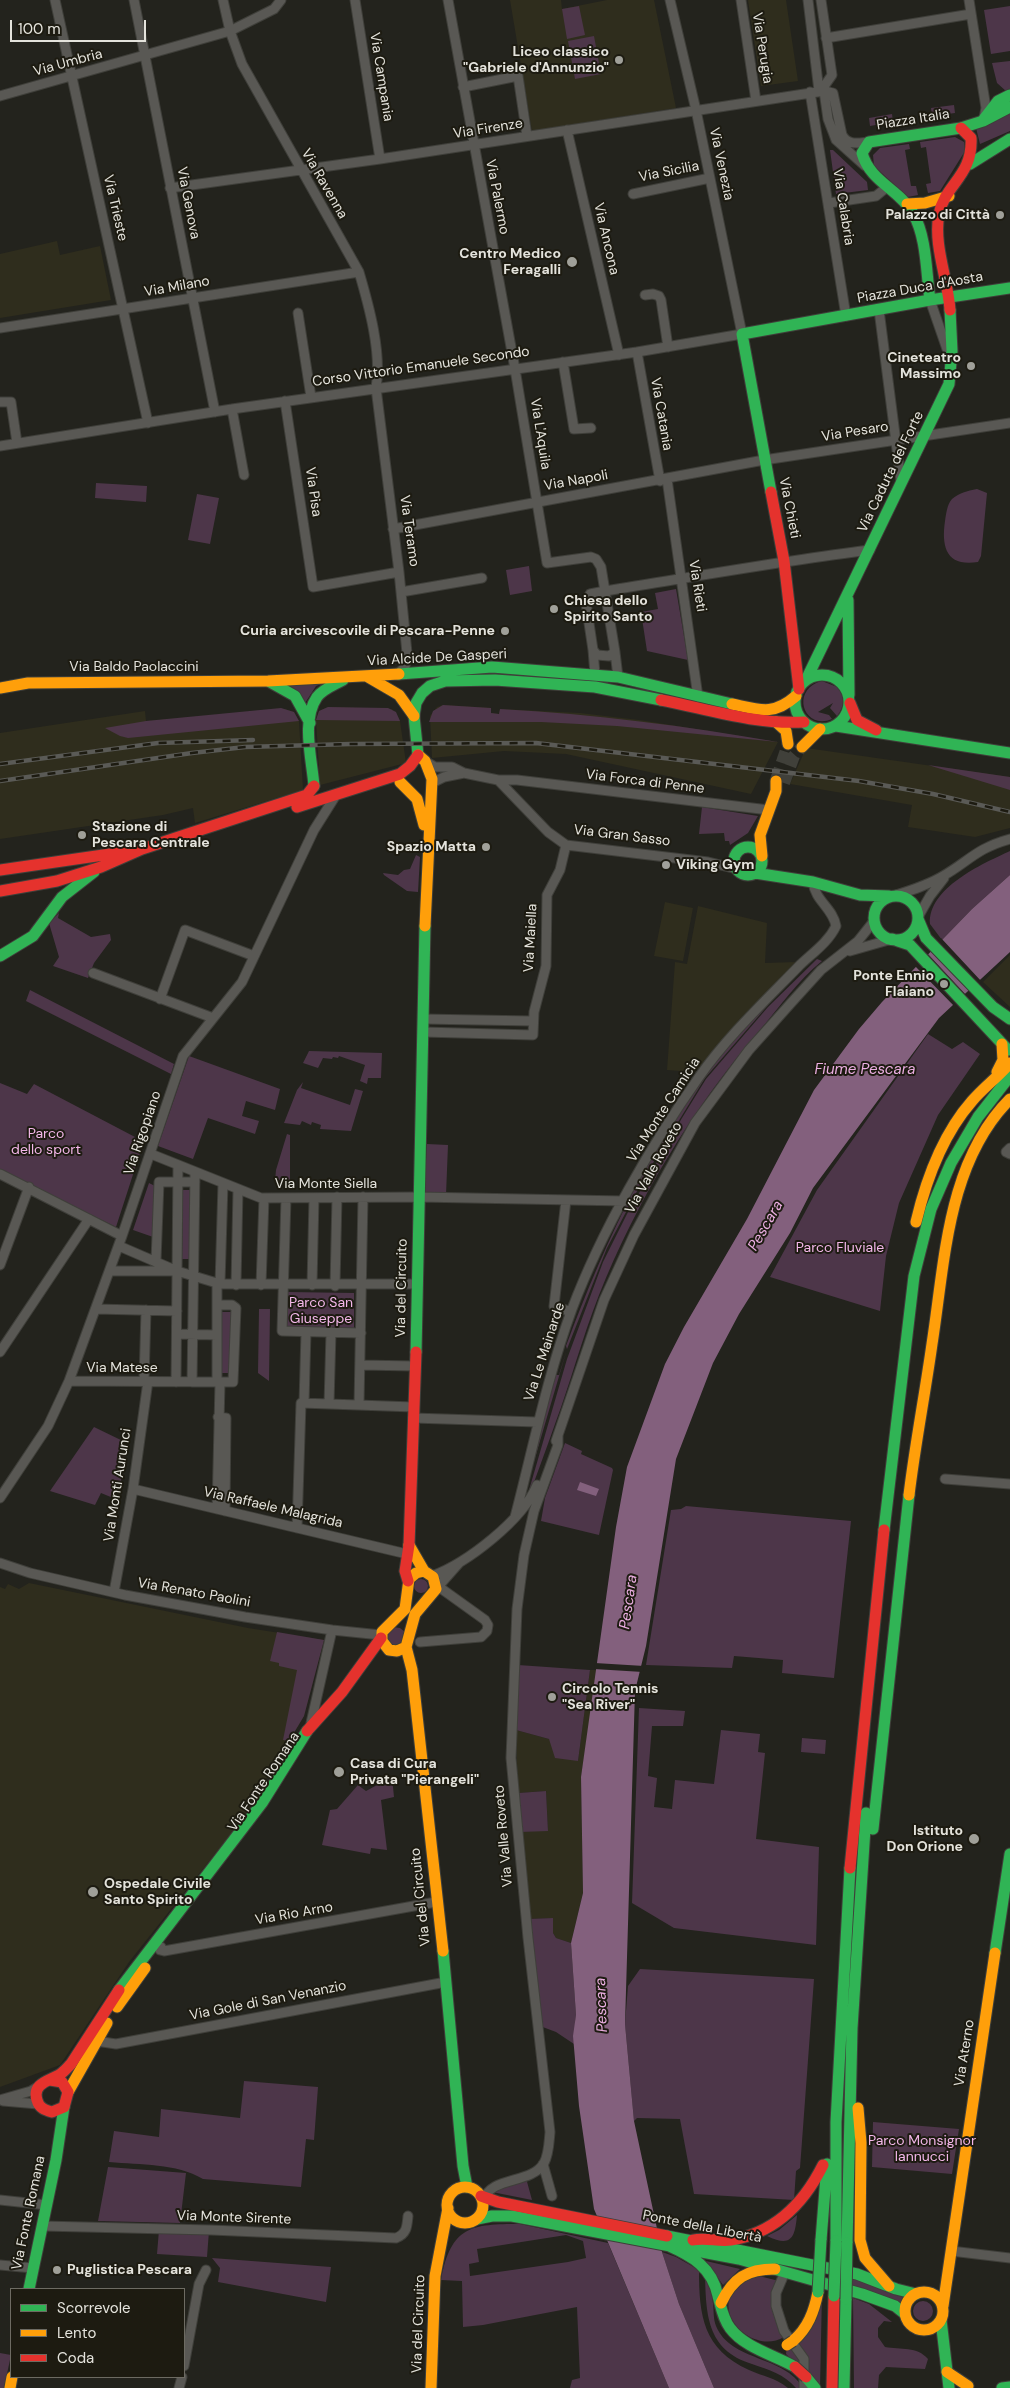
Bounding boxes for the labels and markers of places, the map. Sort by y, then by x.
place label: Liceo classico "Gabriele d'Annunzio" [463,44,609,76]
marker: Liceo classico "Gabriele d'Annunzio" [613,54,625,66]
place label: Palazzo di Città [885,207,990,223]
marker: Palazzo di Città [994,209,1006,221]
place label: Centro Medico Feragalli [459,246,561,278]
marker: Centro Medico Feragalli [565,255,579,269]
place label: Cineteatro Massimo [887,350,961,382]
marker: Cineteatro Massimo [965,360,977,372]
place label: Chiesa dello Spirito Santo [564,593,652,626]
marker: Chiesa dello Spirito Santo [548,603,560,615]
place label: Curia arcivescovile di Pescara-Penne [240,623,495,639]
marker: Curia arcivescovile di Pescara-Penne [499,625,511,637]
place label: Stazione di Pescara Centrale [92,819,210,852]
marker: Stazione di Pescara Centrale [76,829,88,841]
place label: Spazio Matta [387,839,476,855]
marker: Spazio Matta [480,841,492,853]
place label: Viking Gym [676,857,754,873]
marker: Viking Gym [660,859,672,871]
place label: Ponte Ennio Flaiano [853,968,934,1000]
marker: Ponte Ennio Flaiano [938,978,950,990]
place label: Circolo Tennis "Sea River" [562,1681,658,1714]
marker: Circolo Tennis "Sea River" [546,1691,558,1703]
place label: Casa di Cura Privata "Pierangeli" [350,1756,479,1788]
marker: Casa di Cura Privata "Pierangeli" [332,1765,346,1779]
place label: Istituto Don Orione [886,1823,963,1855]
marker: Istituto Don Orione [967,1832,981,1846]
place label: Ospedale Civile Santo Spirito [104,1876,211,1908]
marker: Ospedale Civile Santo Spirito [86,1885,100,1899]
place label: Puglistica Pescara [67,2262,192,2278]
marker: Puglistica Pescara [51,2264,63,2276]

